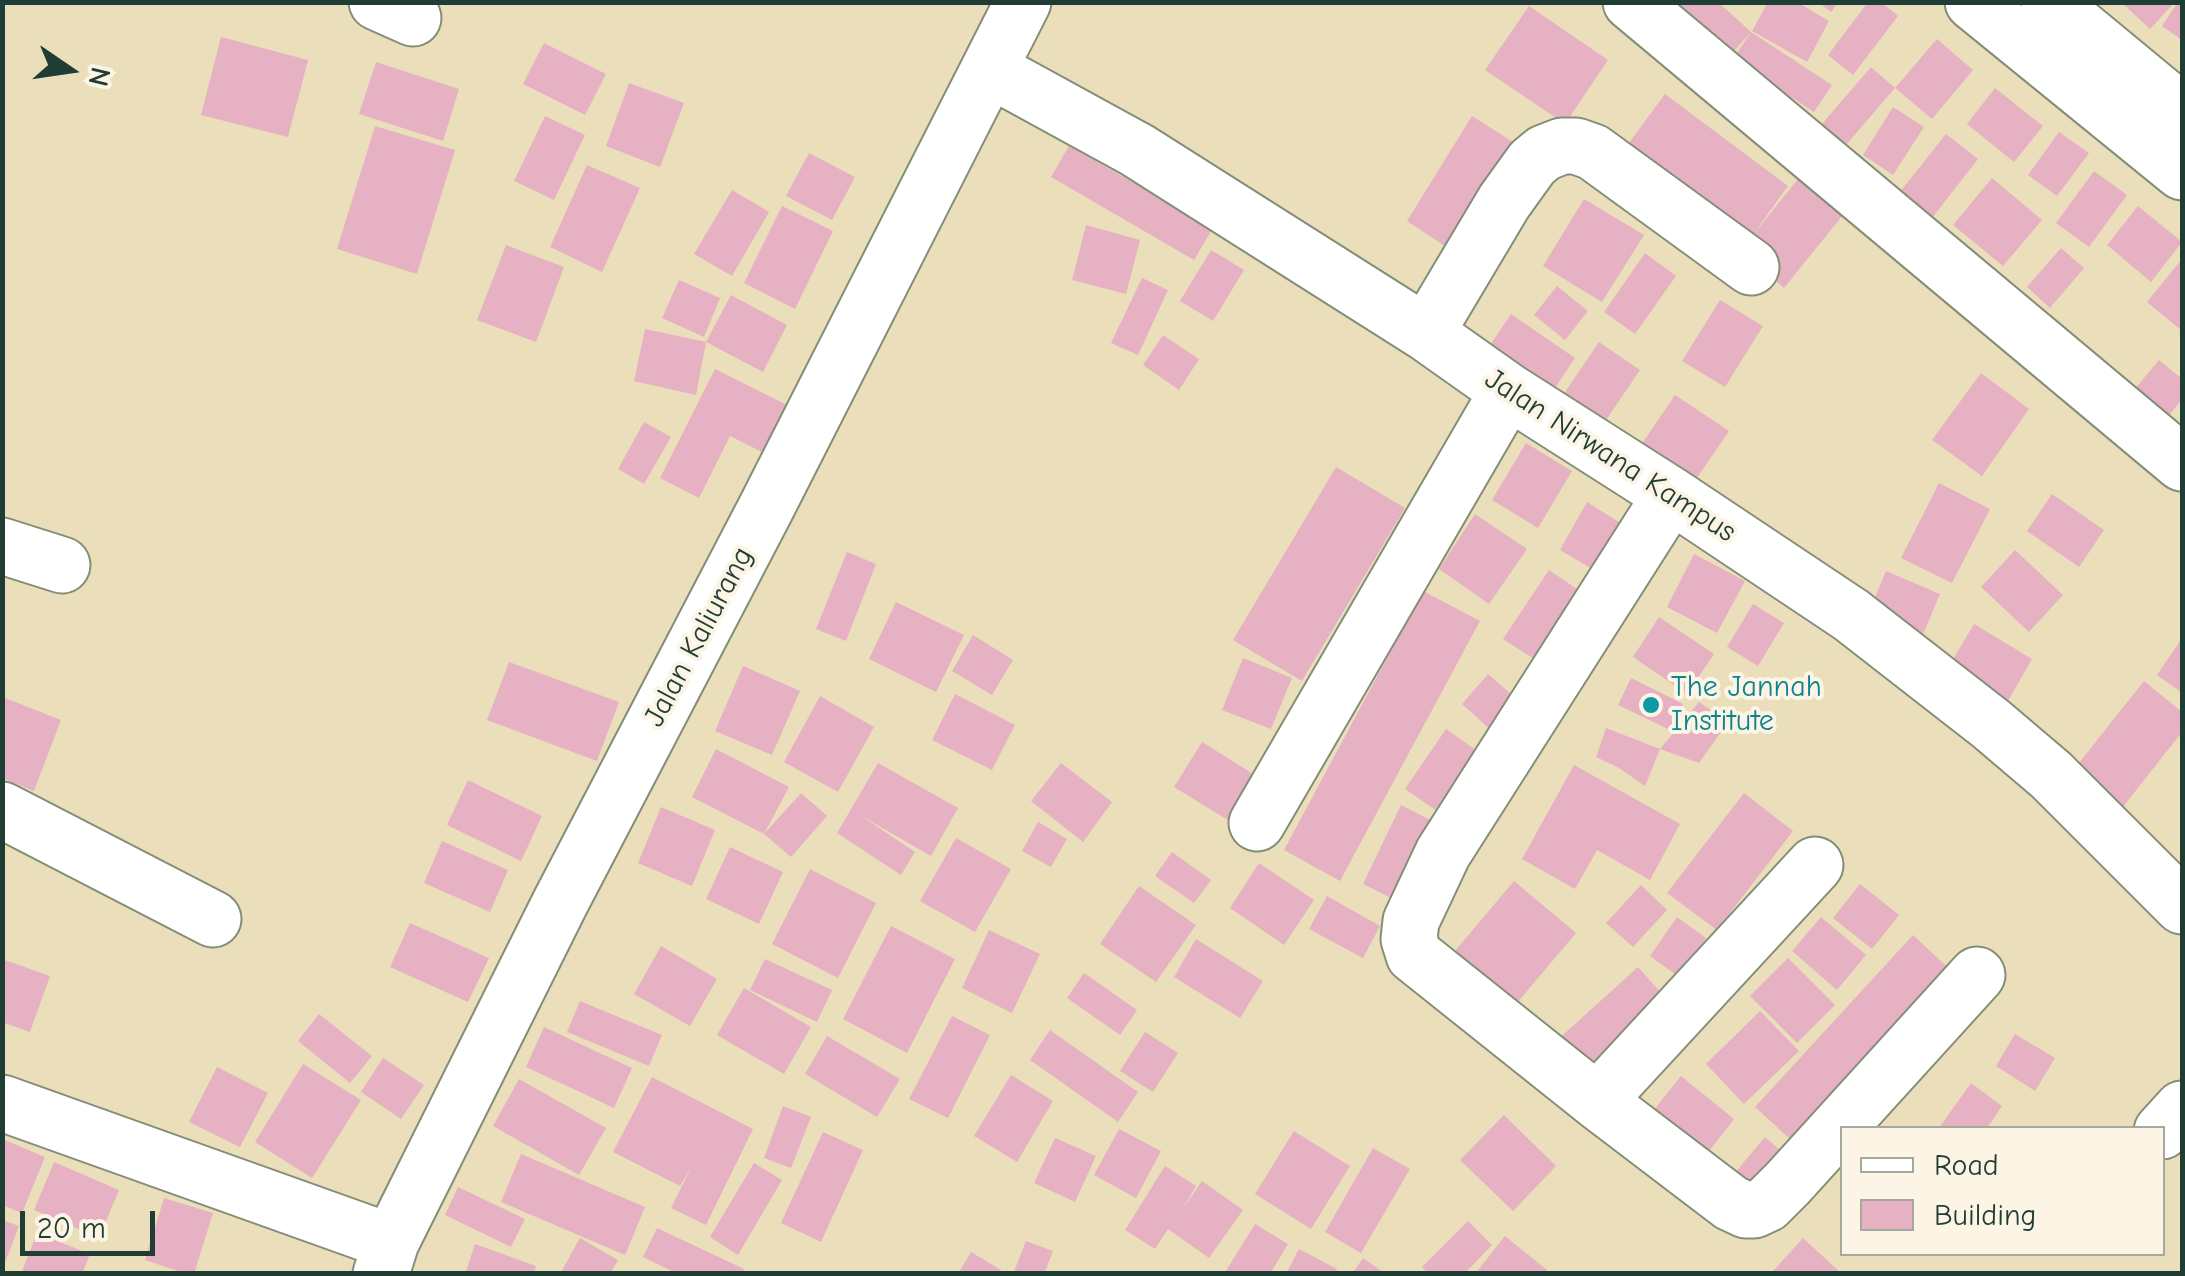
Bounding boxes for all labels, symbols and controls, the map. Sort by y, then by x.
north arrow [20,20,120,120]
text: N [82,64,117,89]
street label: Jalan Nirwana Kampus [1478,361,1742,551]
street label: Jalan Kaliurang [637,541,761,733]
place label: The Jannah Institute [1671,670,1822,740]
marker: The Jannah Institute [1640,694,1662,716]
legend [1840,1126,2165,1256]
text: Road [1934,1148,1999,1183]
scale bar [25,1191,160,1253]
text: Building [1934,1198,2037,1233]
text: 20 m [37,1211,106,1246]

